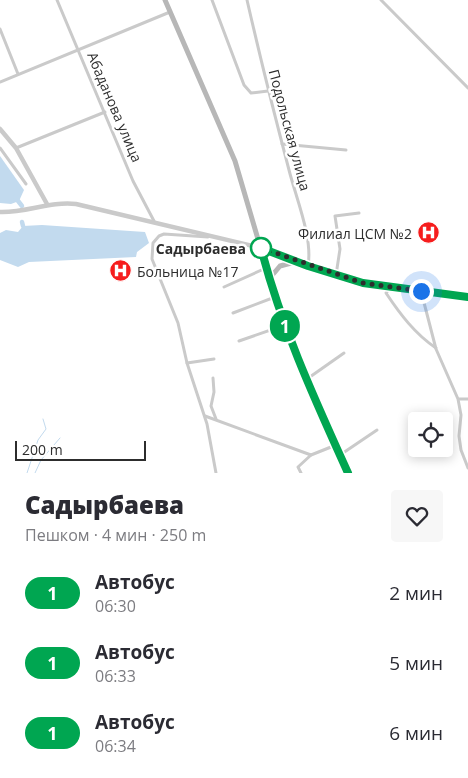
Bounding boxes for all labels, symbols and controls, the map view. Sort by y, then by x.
street label: Абаданова улица [83,49,147,165]
street label: Подольская улица [265,67,315,193]
hospital icon: Филиал ЦСМ №2 [416,221,440,245]
place label: Филиал ЦСМ №2 [298,224,412,243]
marker: Садырбаева [250,237,272,259]
place label: Садырбаева [156,239,246,258]
hospital icon: Больница №17 [109,259,133,283]
place label: Больница №17 [137,262,238,281]
your location [409,279,434,304]
line badge: 1 [269,310,301,342]
text: 1 [280,314,290,338]
map controls [408,412,453,457]
button: locate [408,412,453,457]
scale bar [15,438,146,461]
text: 200 m [22,440,63,459]
text: Садырбаева [25,488,184,521]
button: heart [391,490,443,542]
text: Пешком · 4 мин · 250 m [25,524,206,546]
text: Автобус [95,569,175,595]
text: 2 мин [389,580,443,606]
text: 1 [47,581,58,605]
text: 06:30 [95,595,136,617]
text: Автобус [95,639,175,665]
text: 5 мин [389,650,443,676]
text: 1 [47,651,58,675]
text: 06:33 [95,665,136,687]
text: Автобус [95,709,175,735]
text: 6 мин [389,720,443,746]
text: 1 [47,721,58,745]
text: 06:34 [95,735,136,757]

